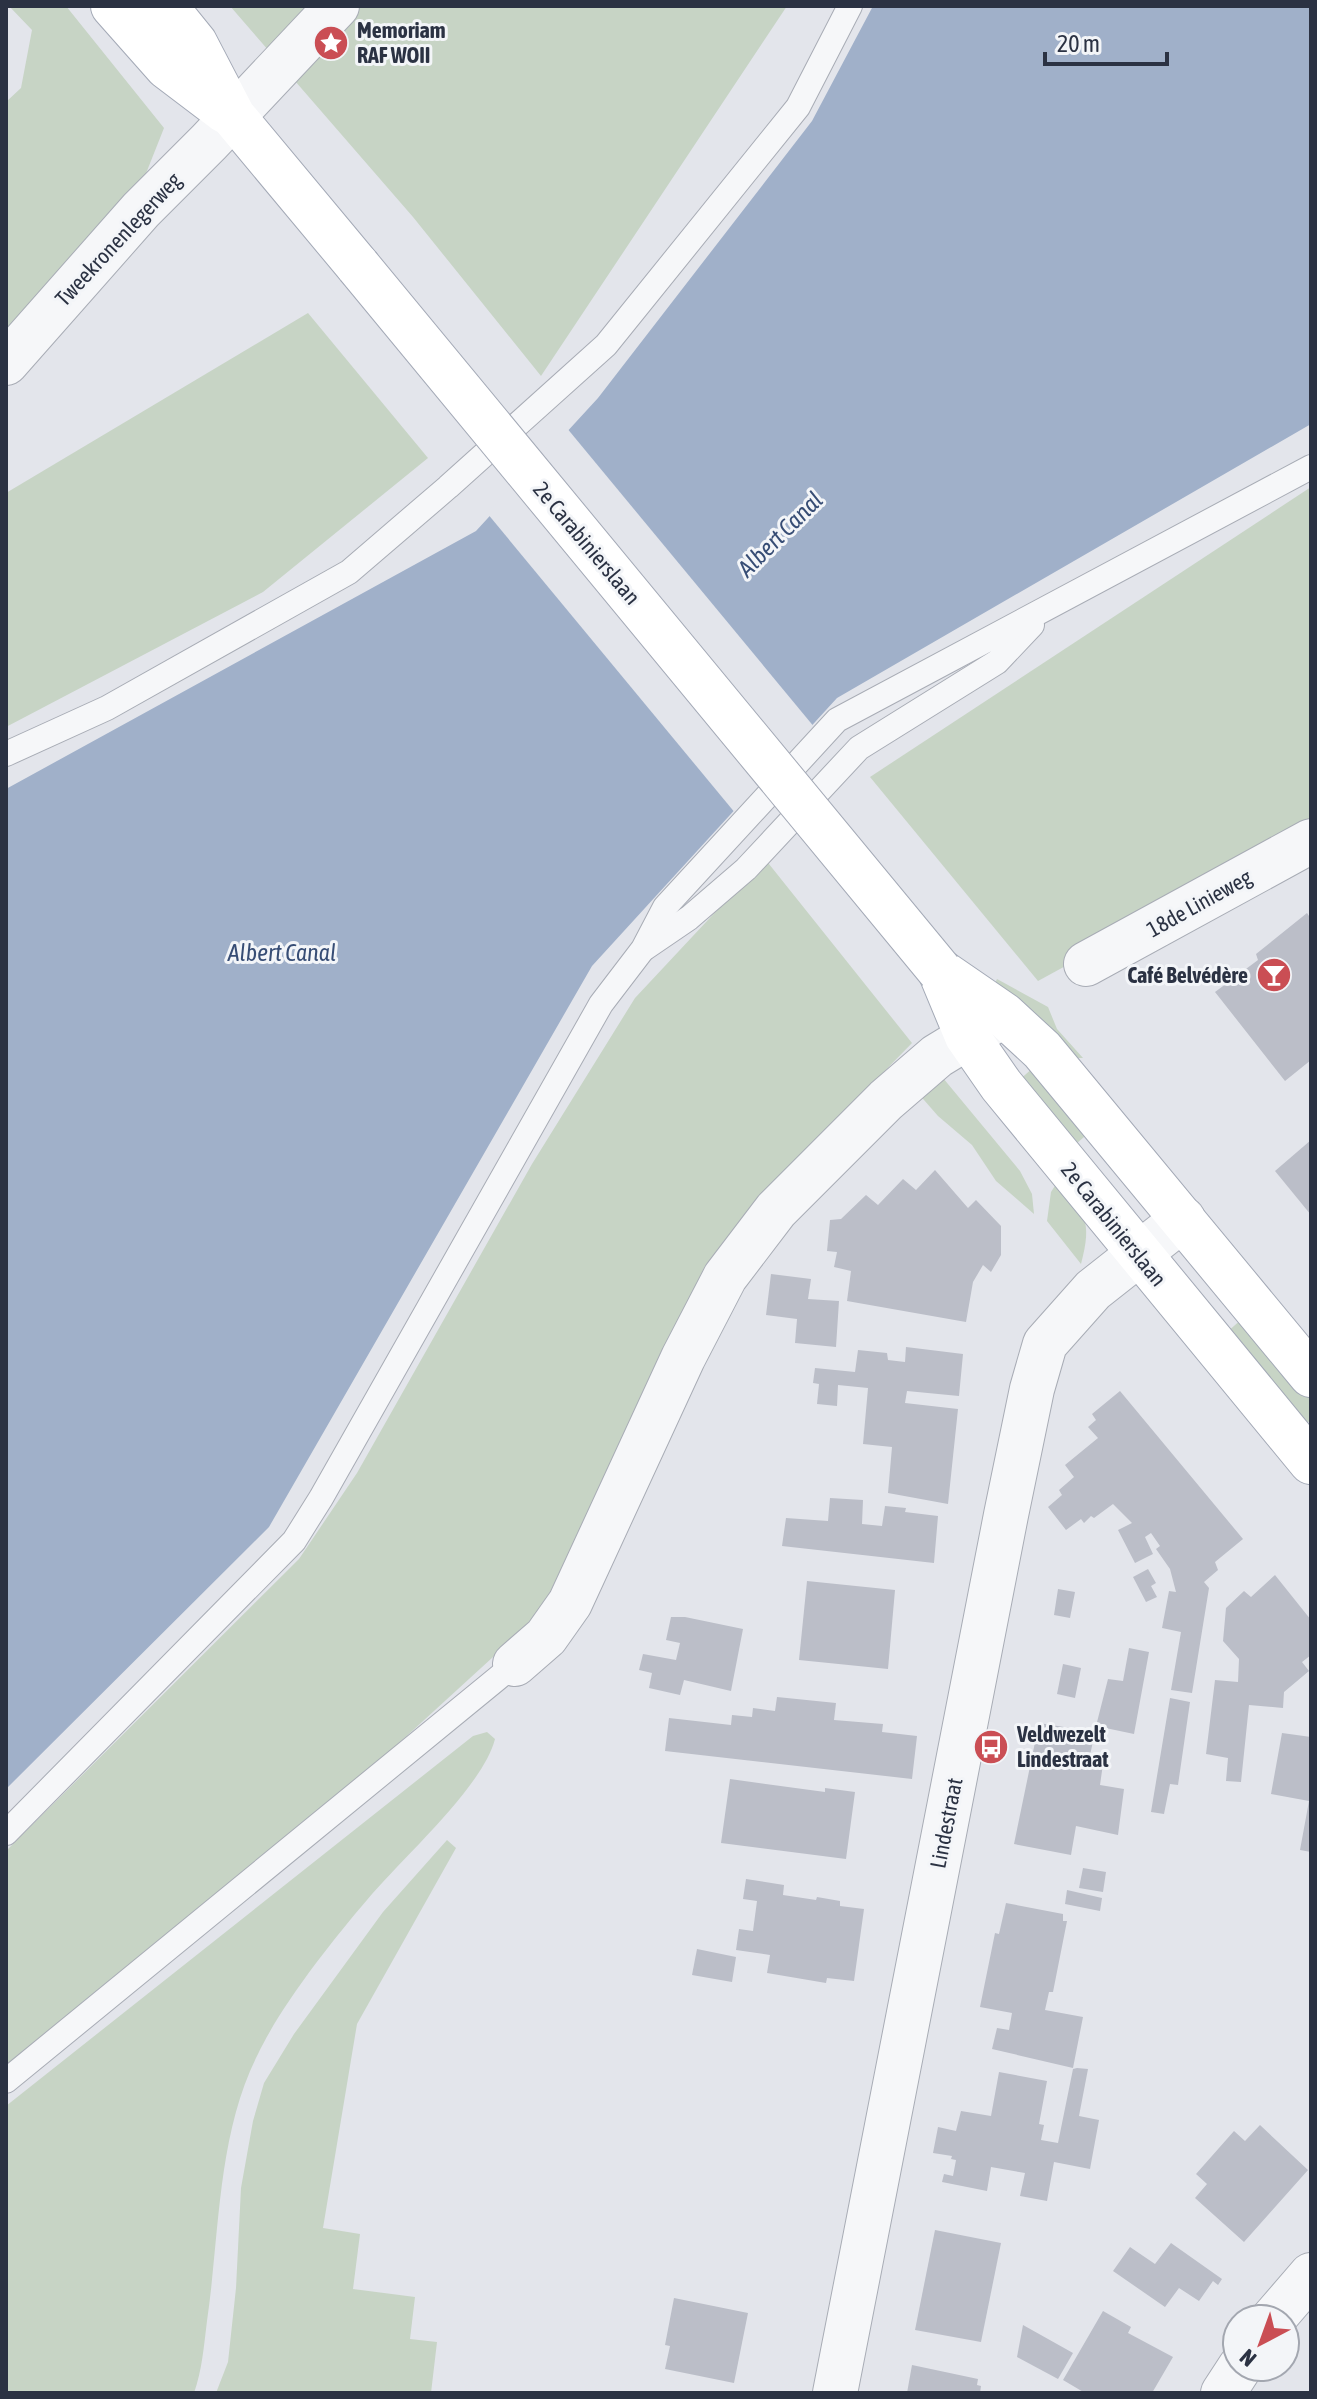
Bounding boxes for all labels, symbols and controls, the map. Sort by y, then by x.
scale bar [1045,16,1167,66]
place label: Memoriam RAF WOII [357,17,446,68]
place icon: Memoriam RAF WOII [312,24,350,62]
text: 20 m [1057,30,1100,57]
street label: Tweekronenlegerweg [50,167,187,311]
street label: 2e Carabinierslaan [528,476,646,610]
water label: Albert Canal [731,486,828,583]
street label: 18de Linieweg [1142,863,1256,942]
water label: Albert Canal [227,939,336,966]
bar icon: Café Belvédère [1255,956,1293,994]
place label: Café Belvédère [1127,962,1248,988]
street label: 2e Carabinierslaan [1056,1157,1172,1291]
place label: Veldwezelt Lindestraat [1016,1721,1109,1772]
bus stop icon: Veldwezelt Lindestraat [972,1728,1010,1766]
street label: Lindestraat [924,1776,968,1870]
north arrow [1221,2303,1301,2383]
text: N [1234,2344,1261,2372]

